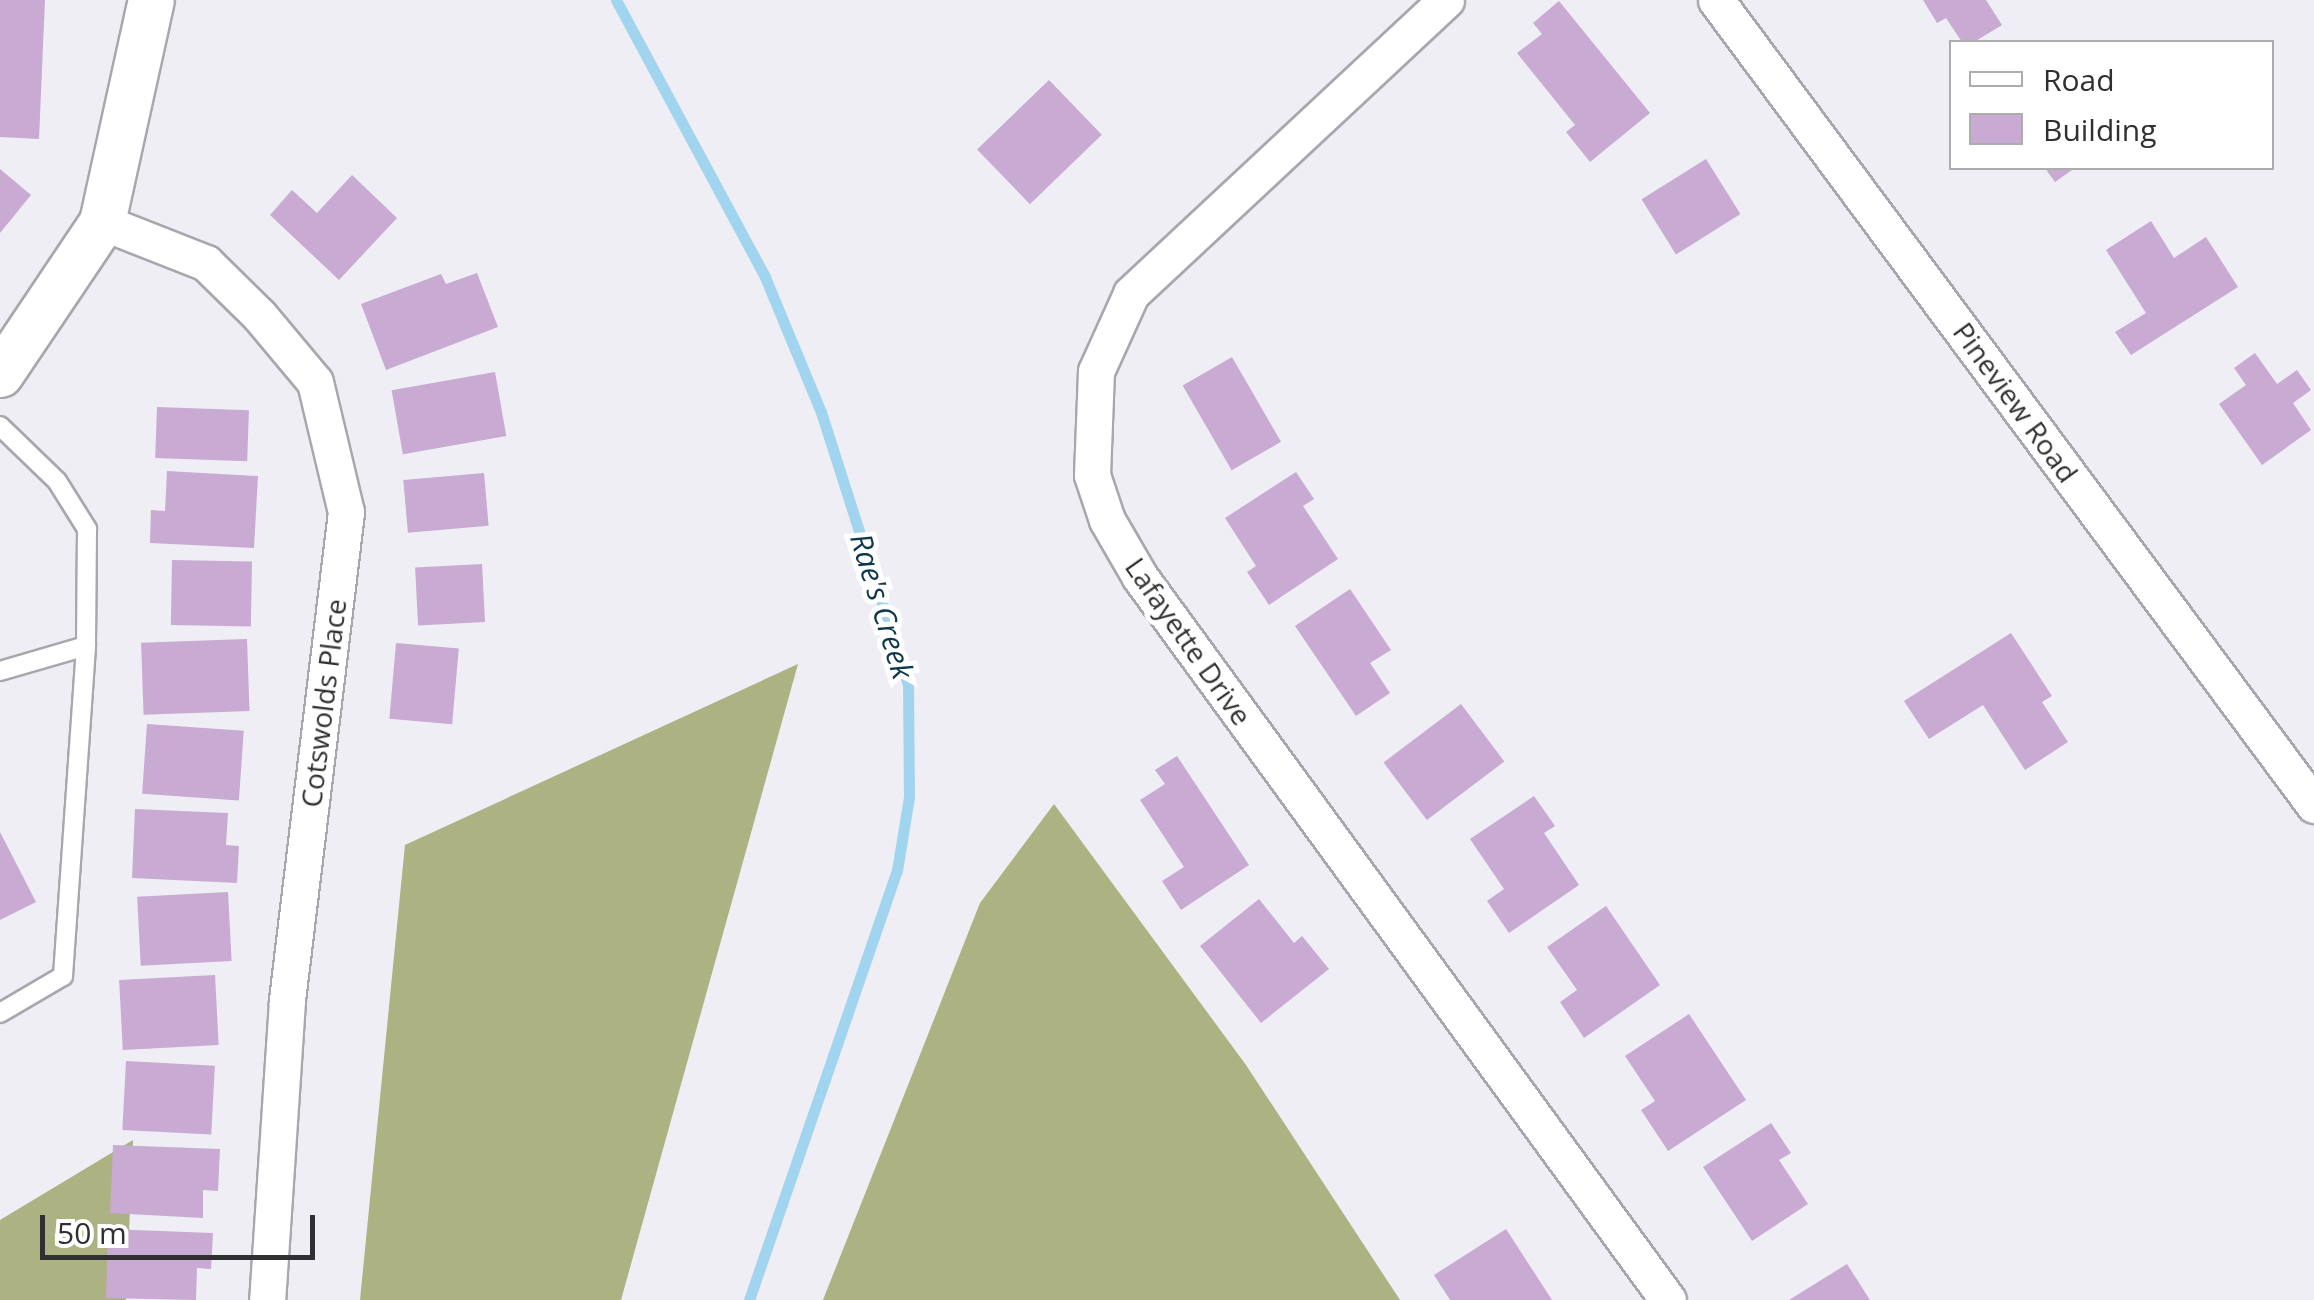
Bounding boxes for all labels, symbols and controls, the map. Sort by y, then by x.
legend [1949,40,2274,170]
text: Road [2043,59,2115,100]
text: Building [2043,109,2157,150]
street label: Pineview Road [1947,316,2085,488]
water label: Rae's Creek [843,529,921,683]
street label: Lafayette Drive [1119,551,1259,731]
street label: Cotswolds Place [294,597,352,809]
scale bar [45,1195,320,1257]
text: 50 m [57,1212,127,1253]

